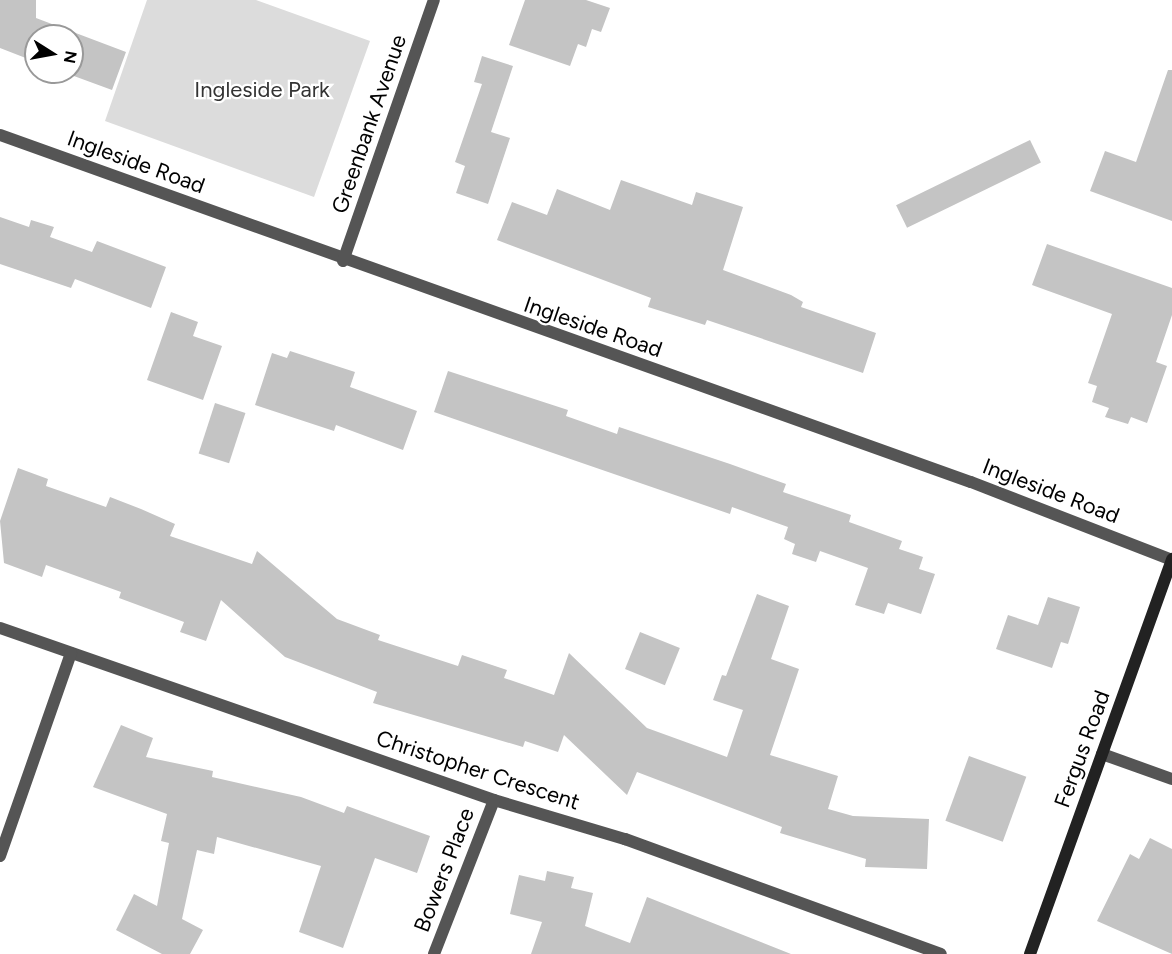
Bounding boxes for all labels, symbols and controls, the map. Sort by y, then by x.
north arrow [24,24,84,84]
street label: Greenbank Avenue [326,31,412,217]
text: N [60,49,81,65]
park label: Ingleside Park [194,77,330,103]
street label: Ingleside Road [64,125,208,199]
street label: Ingleside Road [520,291,666,363]
street label: Ingleside Road [979,453,1123,529]
street label: Fergus Road [1049,687,1115,811]
street label: Christopher Crescent [373,725,583,815]
street label: Bowers Place [408,804,480,936]

